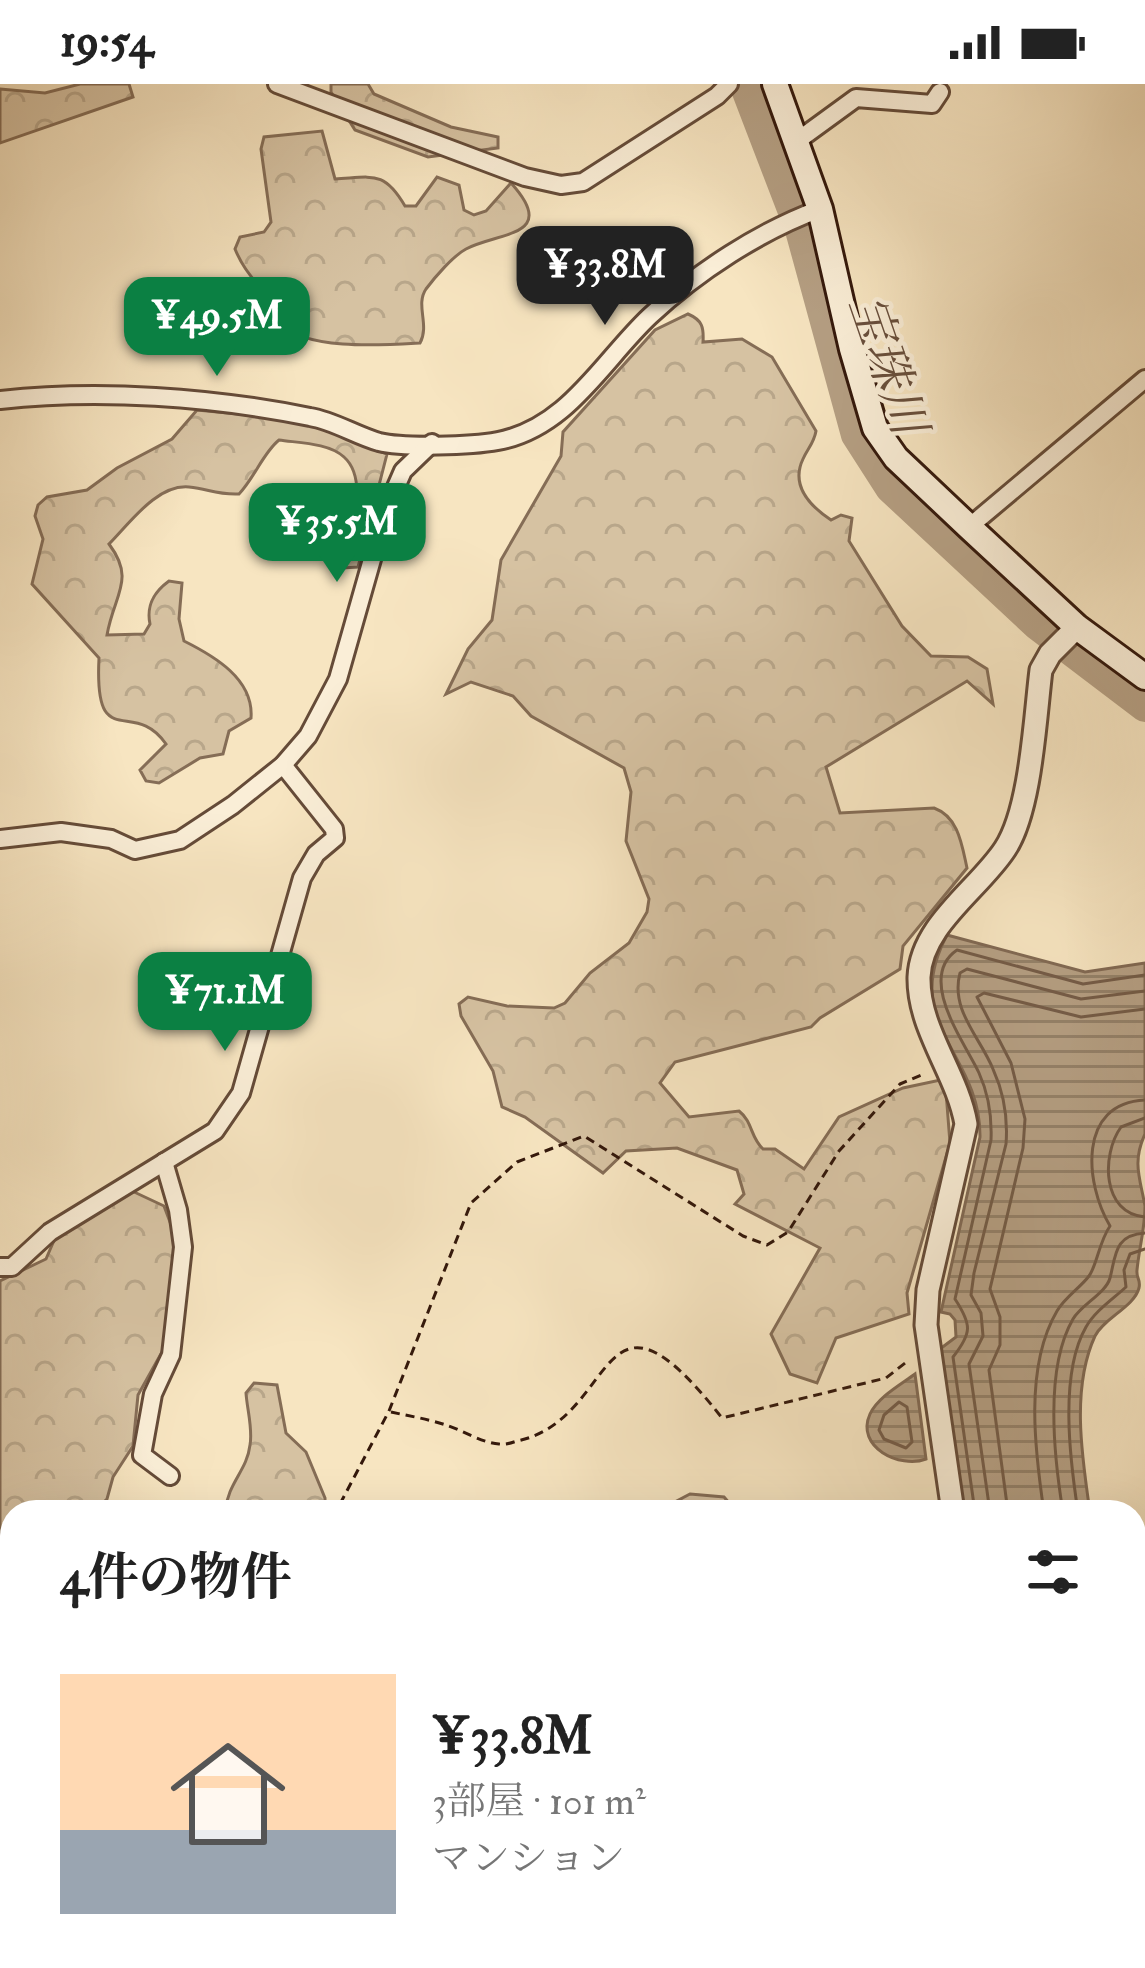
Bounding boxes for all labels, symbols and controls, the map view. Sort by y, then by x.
text: 19:54 [60,14,153,70]
pin: ¥33.8M [507,226,703,328]
text: ¥33.8M [544,240,666,289]
pin: ¥49.5M [119,277,315,379]
water label: 宝珠川 [835,287,941,447]
text: ¥49.5M [151,291,283,340]
pin: ¥35.5M [239,483,435,585]
text: ¥35.5M [276,497,398,546]
pin: ¥71.1M [127,952,323,1054]
text: ¥71.1M [165,966,285,1015]
icon: filters [1020,1539,1086,1605]
text: 4件の物件 [60,1546,292,1610]
text: ¥33.8M [432,1705,593,1769]
icon: home [156,1722,300,1866]
text: 3部屋 · 101 m² [432,1777,646,1826]
text: マンション [432,1834,625,1883]

